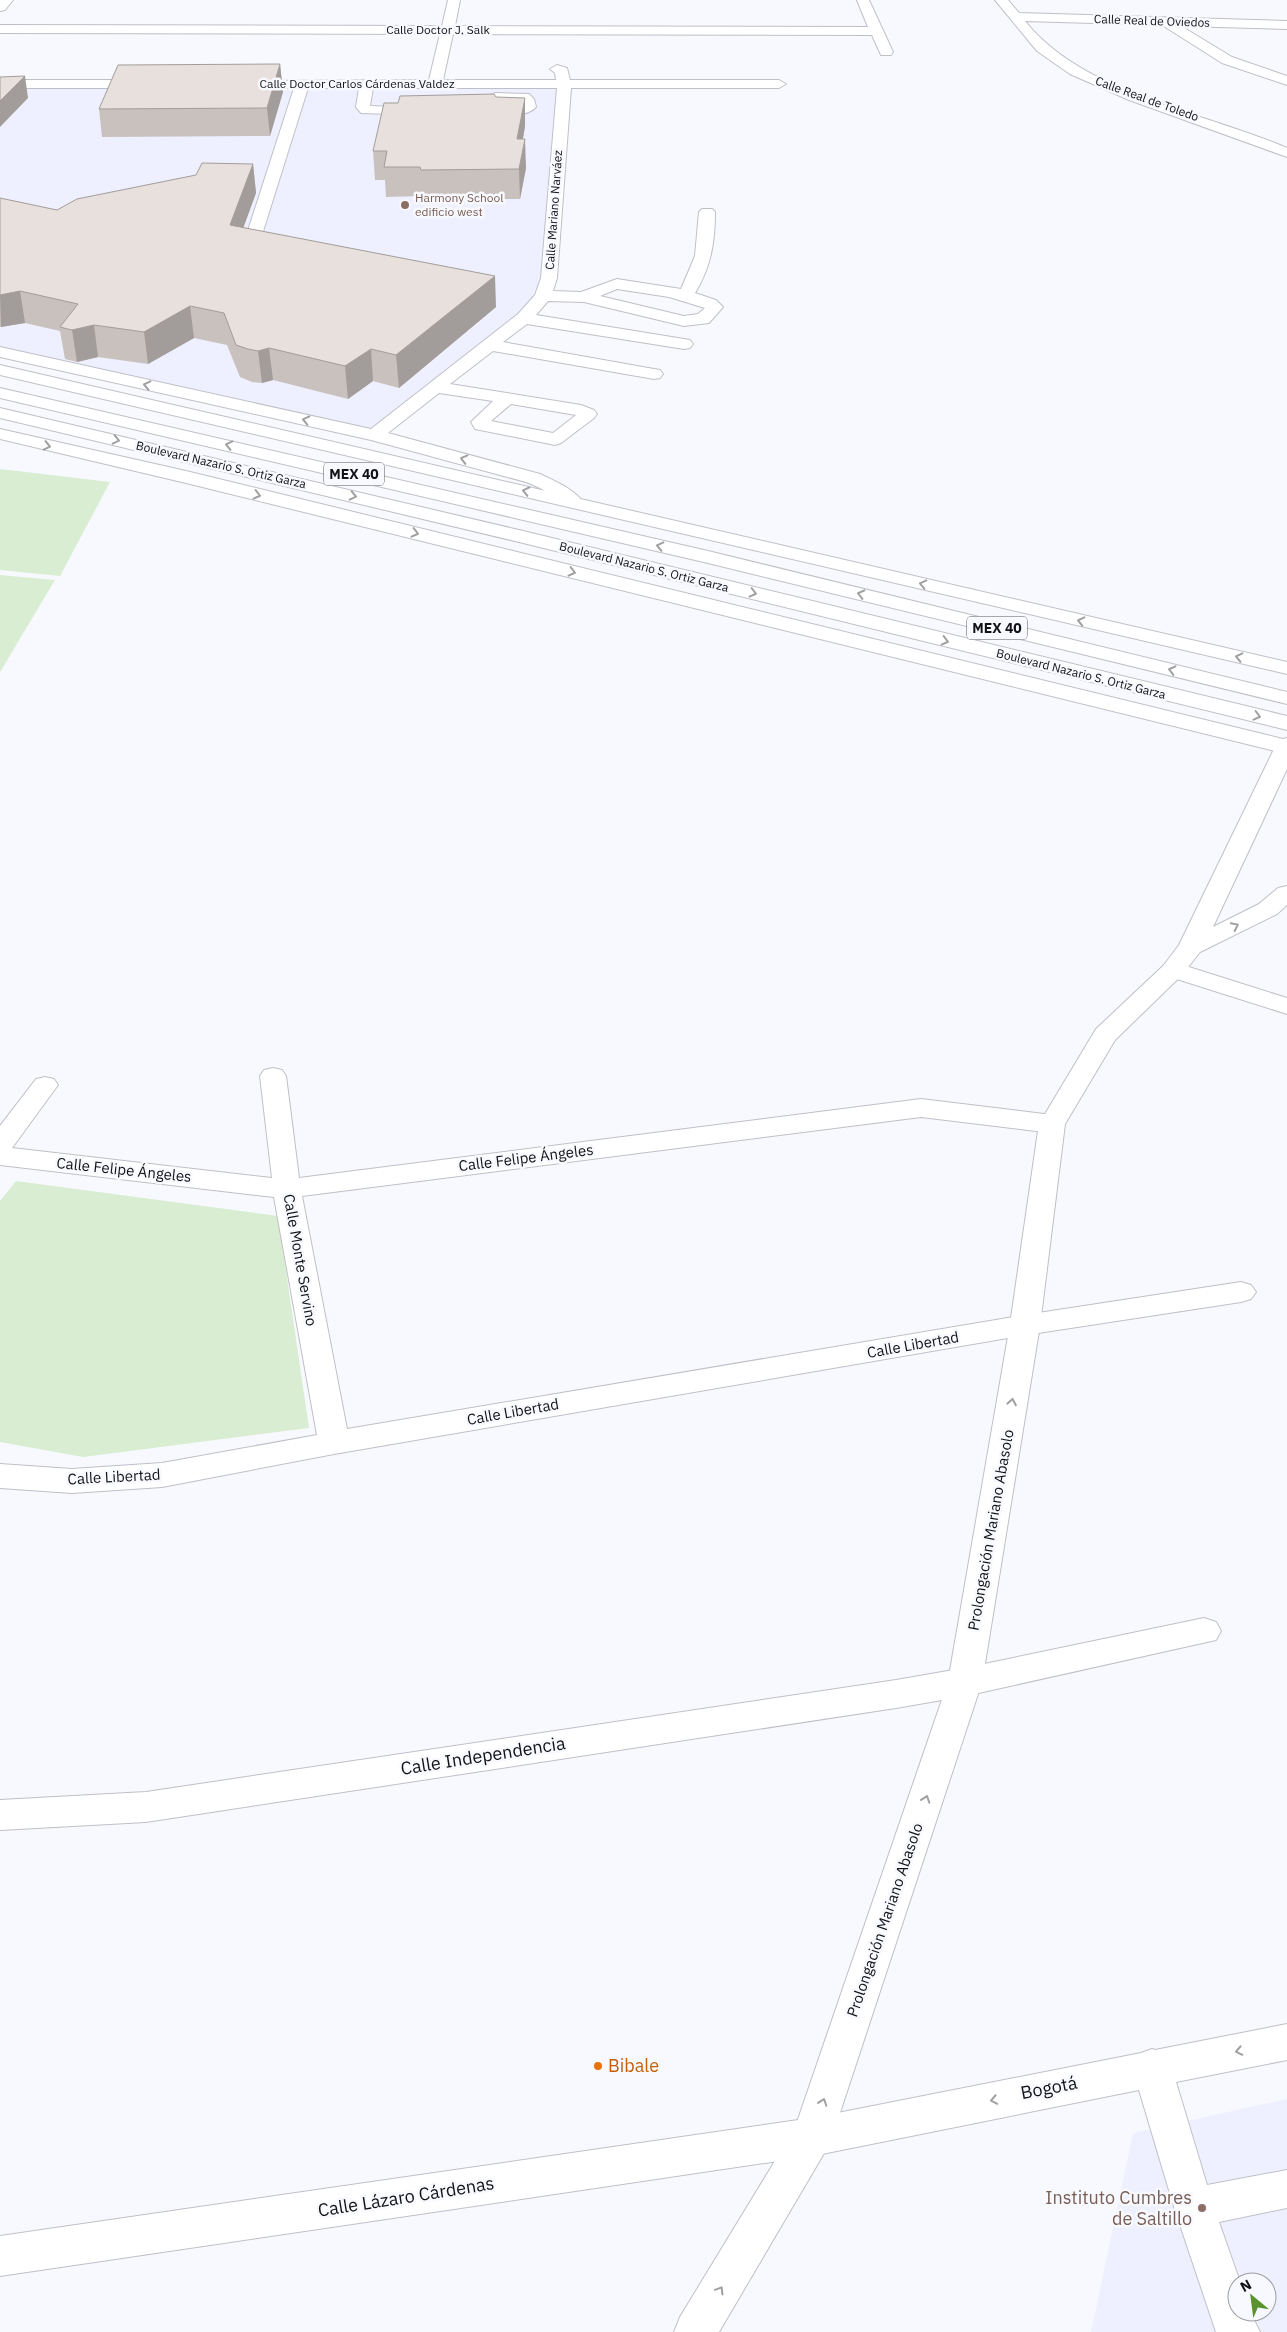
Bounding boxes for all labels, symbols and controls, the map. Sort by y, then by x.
street label: Calle Real de Oviedos [1094,11,1211,30]
street label: Calle Doctor J. Salk [386,22,490,37]
street label: Calle Real de Toledo [1093,73,1201,124]
street label: Calle Doctor Carlos Cárdenas Valdez [260,76,455,91]
street label: Calle Mariano Narváez [542,149,565,270]
place label: Harmony School edificio west [415,190,504,219]
marker: Harmony School edificio west [399,199,411,211]
one-way arrow [143,380,152,390]
one-way arrow [301,415,310,426]
one-way arrow [111,434,120,445]
street label: Boulevard Nazario S. Ortiz Garza [135,438,308,492]
one-way arrow [43,440,52,451]
one-way arrow [225,440,234,451]
one-way arrow [459,454,468,465]
road number: MEX 40 [324,462,384,486]
one-way arrow [522,486,531,497]
one-way arrow [252,489,260,499]
one-way arrow [348,490,357,501]
one-way arrow [410,527,419,538]
street label: Boulevard Nazario S. Ortiz Garza [558,538,731,595]
one-way arrow [656,541,665,552]
one-way arrow [568,566,577,577]
one-way arrow [918,579,927,590]
one-way arrow [748,588,756,598]
one-way arrow [856,589,865,600]
road number: MEX 40 [967,616,1027,640]
one-way arrow [1077,616,1086,627]
one-way arrow [940,635,949,646]
street label: Boulevard Nazario S. Ortiz Garza [995,645,1168,702]
one-way arrow [1235,652,1244,663]
one-way arrow [1167,665,1176,676]
one-way arrow [1253,710,1262,721]
one-way arrow [1229,922,1238,932]
street label: Calle Felipe Ángeles [458,1140,594,1175]
street label: Calle Felipe Ángeles [56,1153,192,1186]
street label: Calle Monte Servino [280,1192,321,1328]
street label: Calle Libertad [866,1327,960,1362]
street label: Calle Libertad [466,1394,560,1429]
one-way arrow [1007,1398,1017,1406]
street label: Prolongación Mariano Abasolo [963,1428,1018,1632]
street label: Calle Libertad [67,1465,161,1488]
street label: Calle Independencia [399,1731,567,1780]
one-way arrow [920,1795,930,1804]
street label: Prolongación Mariano Abasolo [842,1820,927,2019]
one-way arrow [1235,2046,1243,2056]
place label: Bibale [608,2054,659,2077]
marker: Bibale [592,2060,604,2072]
street label: Bogotá [1019,2071,1080,2104]
one-way arrow [989,2094,998,2104]
one-way arrow [818,2099,828,2107]
street label: Calle Lázaro Cárdenas [316,2171,496,2222]
place label: Instituto Cumbres de Saltillo [1045,2186,1192,2230]
marker: Instituto Cumbres de Saltillo [1196,2202,1208,2214]
north arrow [1227,2272,1277,2322]
text: N [1237,2275,1254,2296]
one-way arrow [714,2287,724,2296]

